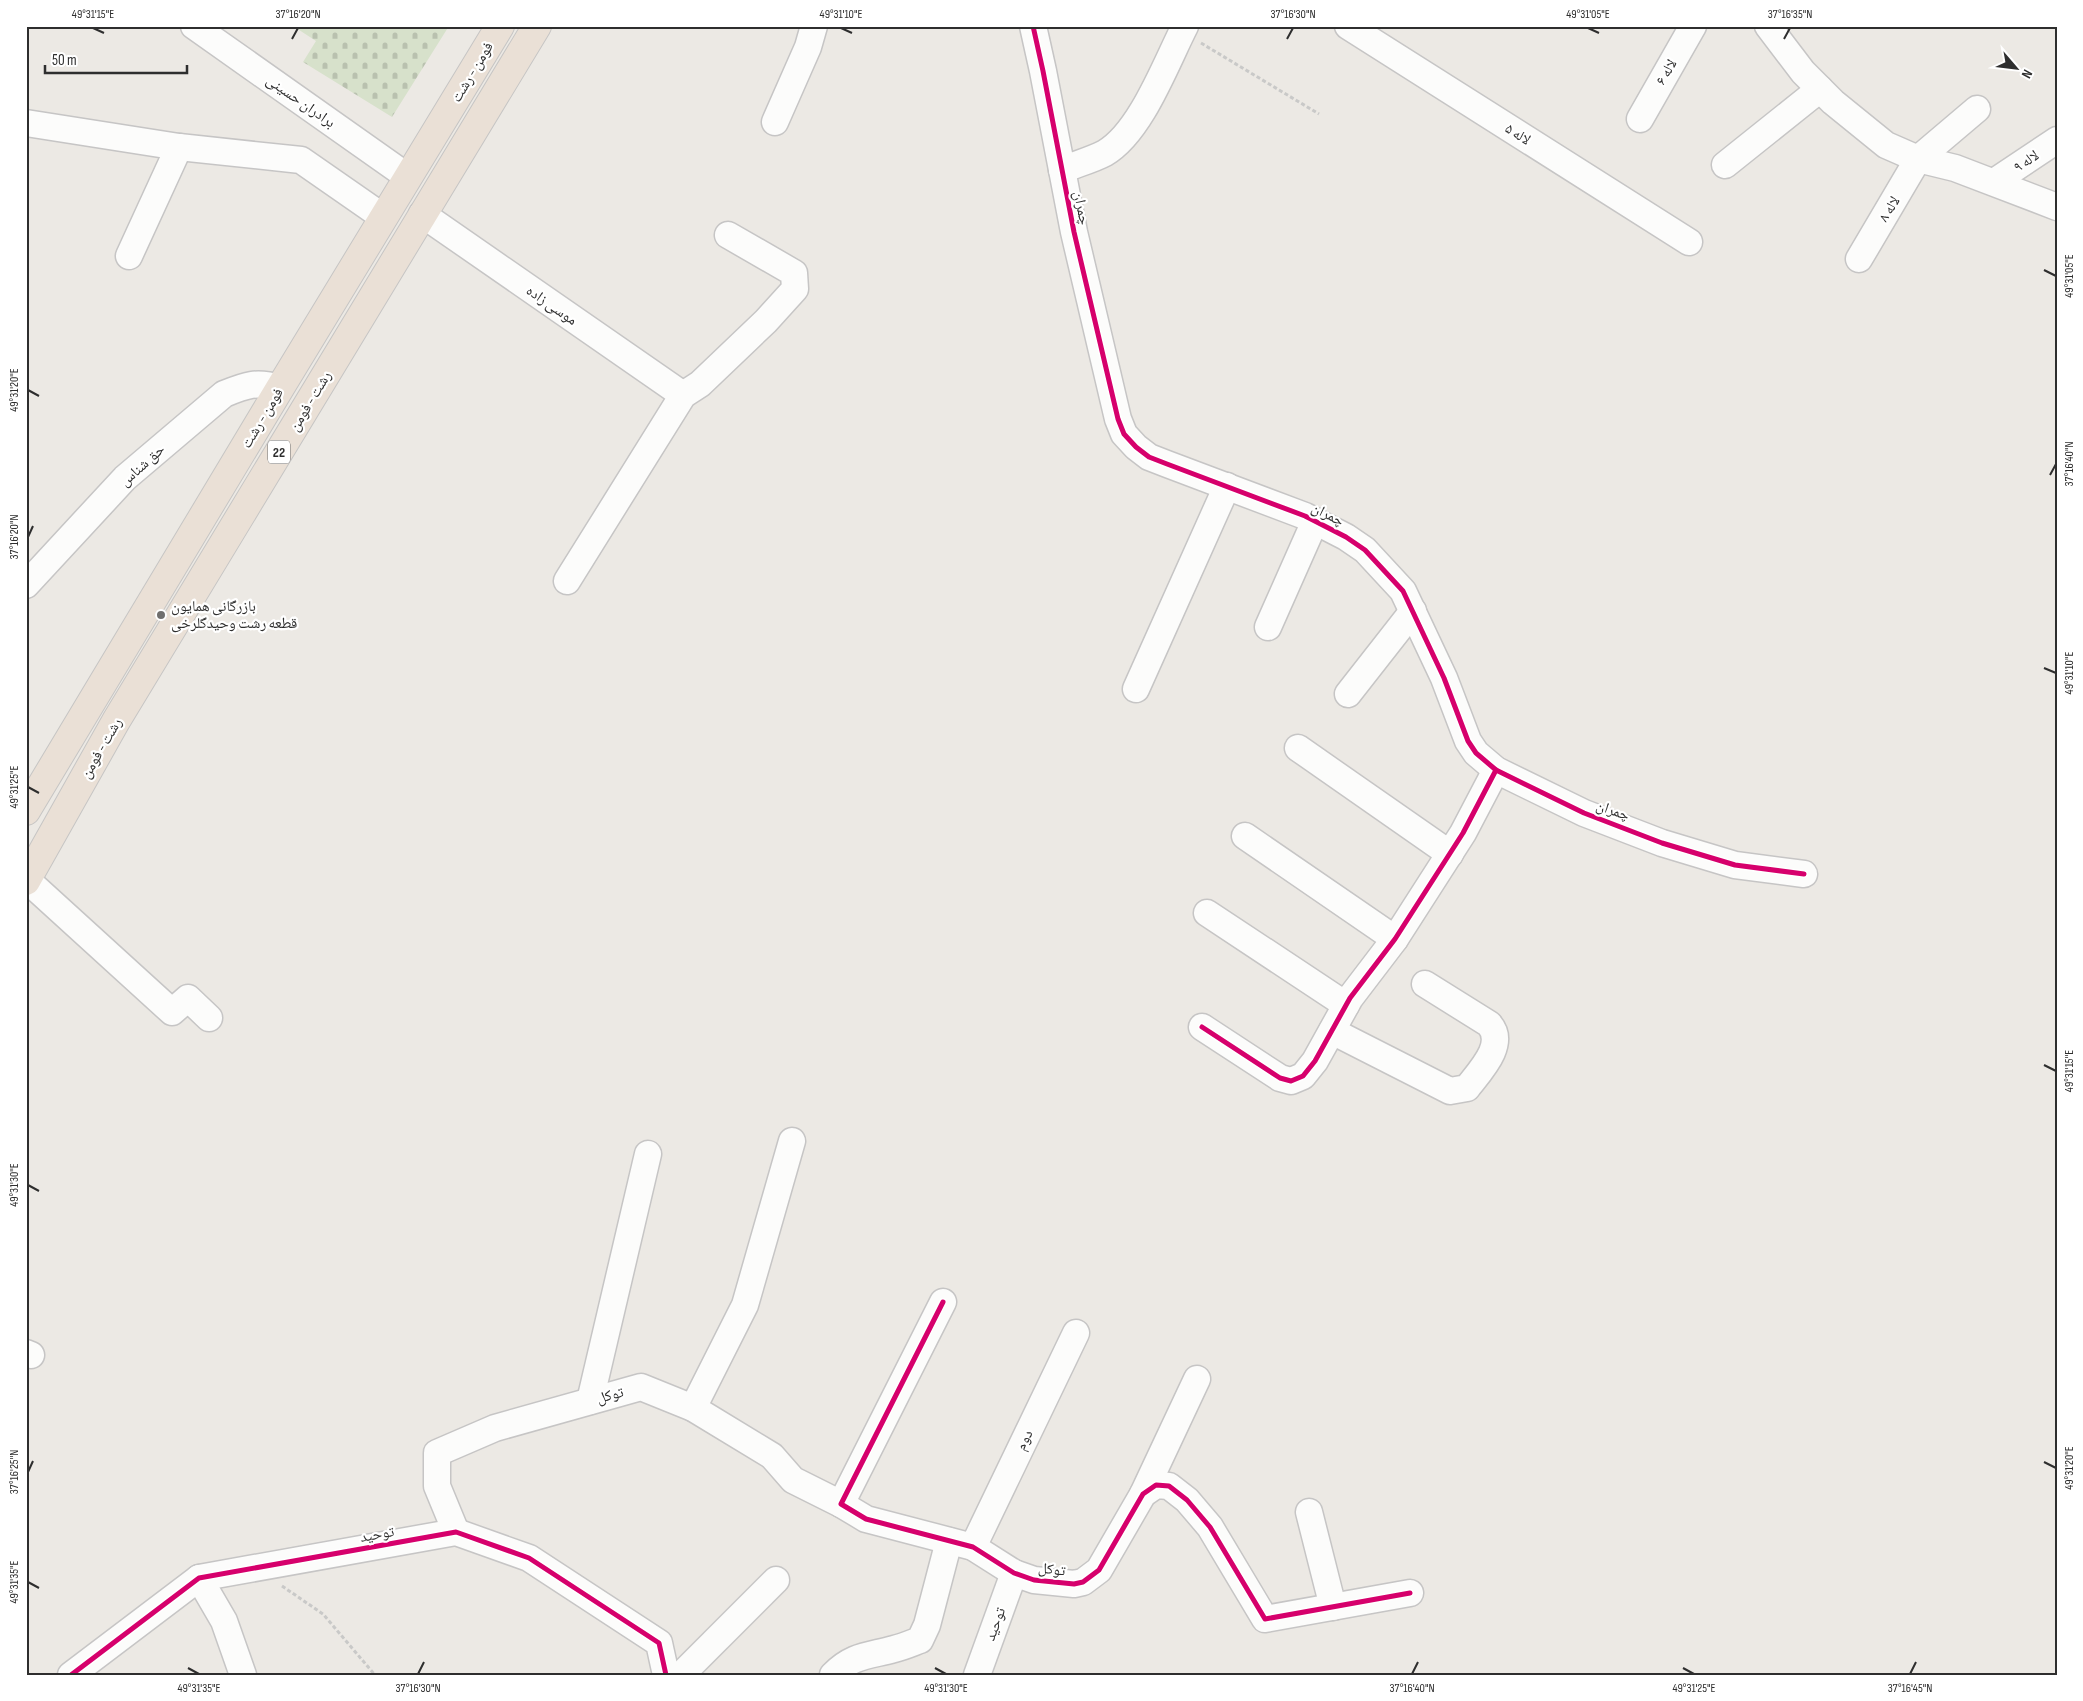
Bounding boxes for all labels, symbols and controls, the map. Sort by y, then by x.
text: 49°31'15"E [72,7,114,22]
text: 37°16'20"N [275,7,321,22]
text: 49°31'10"E [820,7,862,22]
text: 37°16'30"N [1270,7,1316,22]
text: 49°31'05"E [1566,7,1610,22]
text: 37°16'35"N [1768,7,1812,22]
street label: فومن - رشت [447,39,498,106]
scale bar [45,42,188,74]
north arrow [1990,42,2040,92]
text: 50 m [52,51,77,70]
street label: لاله ۶ [1651,56,1681,89]
text: N [2018,67,2036,81]
street label: برادران حسینی [262,71,339,132]
street label: لاله ۵ [1501,119,1534,150]
street label: لاله ۹ [2010,146,2043,177]
street label: چمران [1069,190,1094,227]
street label: لاله ۸ [1874,193,1904,226]
text: 49°31'05"E [2062,254,2077,298]
street label: موسی زاده [522,281,581,330]
street label: رشت - فومن [285,367,336,435]
text: 49°31'20"E [7,368,22,412]
street label: فومن - رشت [237,385,288,452]
street label: حق شناس [116,440,169,491]
road number: 22 [268,441,290,464]
text: 37°16'40"N [2062,441,2077,487]
street label: چمران [1308,498,1348,531]
text: 37°16'20"N [7,514,22,560]
place label: بازرگانی همایون قطعه رشت وحیدگلرخی [171,597,297,633]
marker: بازرگانی همایون قطعه رشت وحیدگلرخی [155,609,167,621]
text: 49°31'10"E [2062,652,2077,694]
street label: رشت - فومن [76,714,127,782]
text: 49°31'25"E [7,765,22,809]
street label: چمران [1594,796,1633,825]
text: 49°31'15"E [2062,1050,2077,1092]
text: 49°31'30"E [7,1163,22,1207]
street label: توکل [594,1382,626,1408]
street label: دوم [1011,1427,1037,1454]
text: 49°31'20"E [2062,1446,2077,1490]
text: 37°16'25"N [7,1450,22,1494]
street label: توحید [359,1522,396,1547]
street label: توکل [1037,1558,1067,1581]
text: 49°31'35"E [7,1560,22,1604]
street label: توحید [981,1604,1010,1643]
text: 49°31'35"E [177,1681,221,1696]
text: 37°16'30"N [395,1681,441,1696]
text: 49°31'30"E [924,1681,968,1696]
text: 37°16'40"N [1389,1681,1435,1696]
text: 49°31'25"E [1673,1681,1716,1696]
text: 37°16'45"N [1888,1681,1932,1696]

